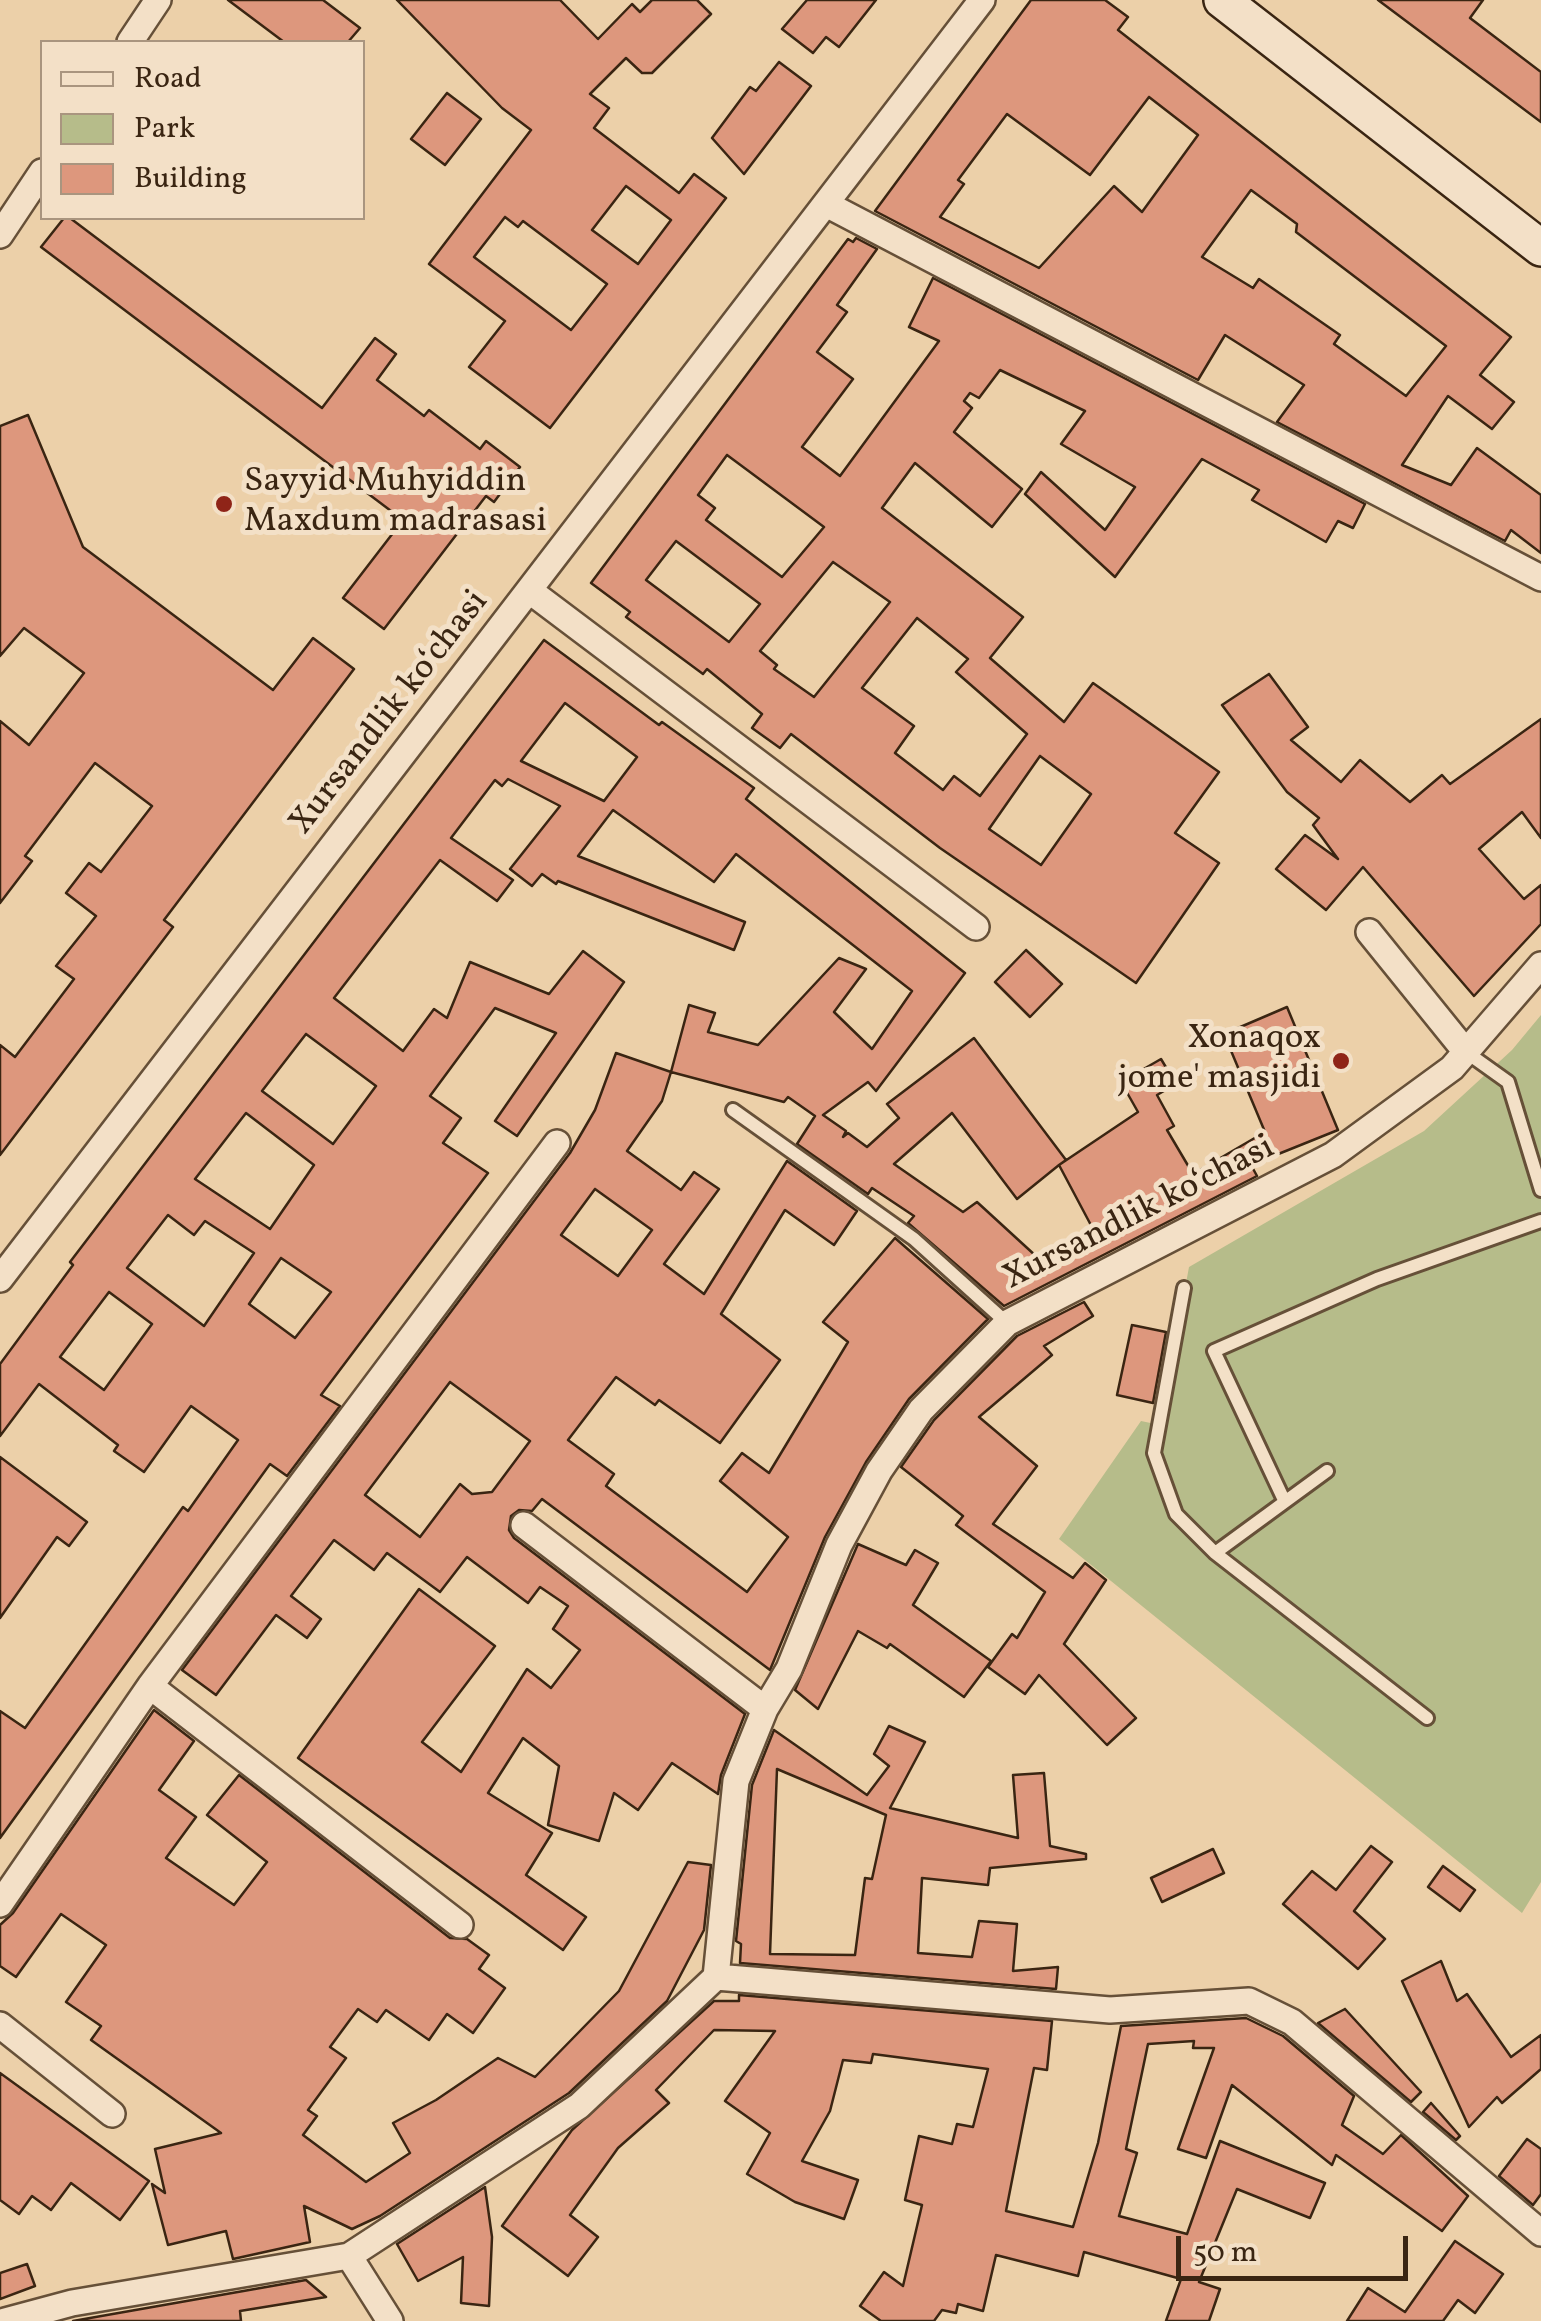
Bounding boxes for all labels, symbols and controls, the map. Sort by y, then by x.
legend [40,40,365,220]
text: Road [134,58,202,100]
text: Park [134,108,195,150]
text: Building [134,158,247,200]
place label: Sayyid Muhyiddin Maxdum madrasasi [244,463,547,545]
marker: Sayyid Muhyiddin Maxdum madrasasi [213,493,235,515]
street label: Xursandlik koʻchasi [283,584,499,844]
place label: Xonaqox jome' masjidi [1118,1020,1321,1102]
marker: Xonaqox jome' masjidi [1330,1050,1352,1072]
street label: Xursandlik koʻchasi [998,1129,1282,1301]
scale bar [1181,2216,1414,2278]
text: 50 m [1193,2232,1257,2274]

